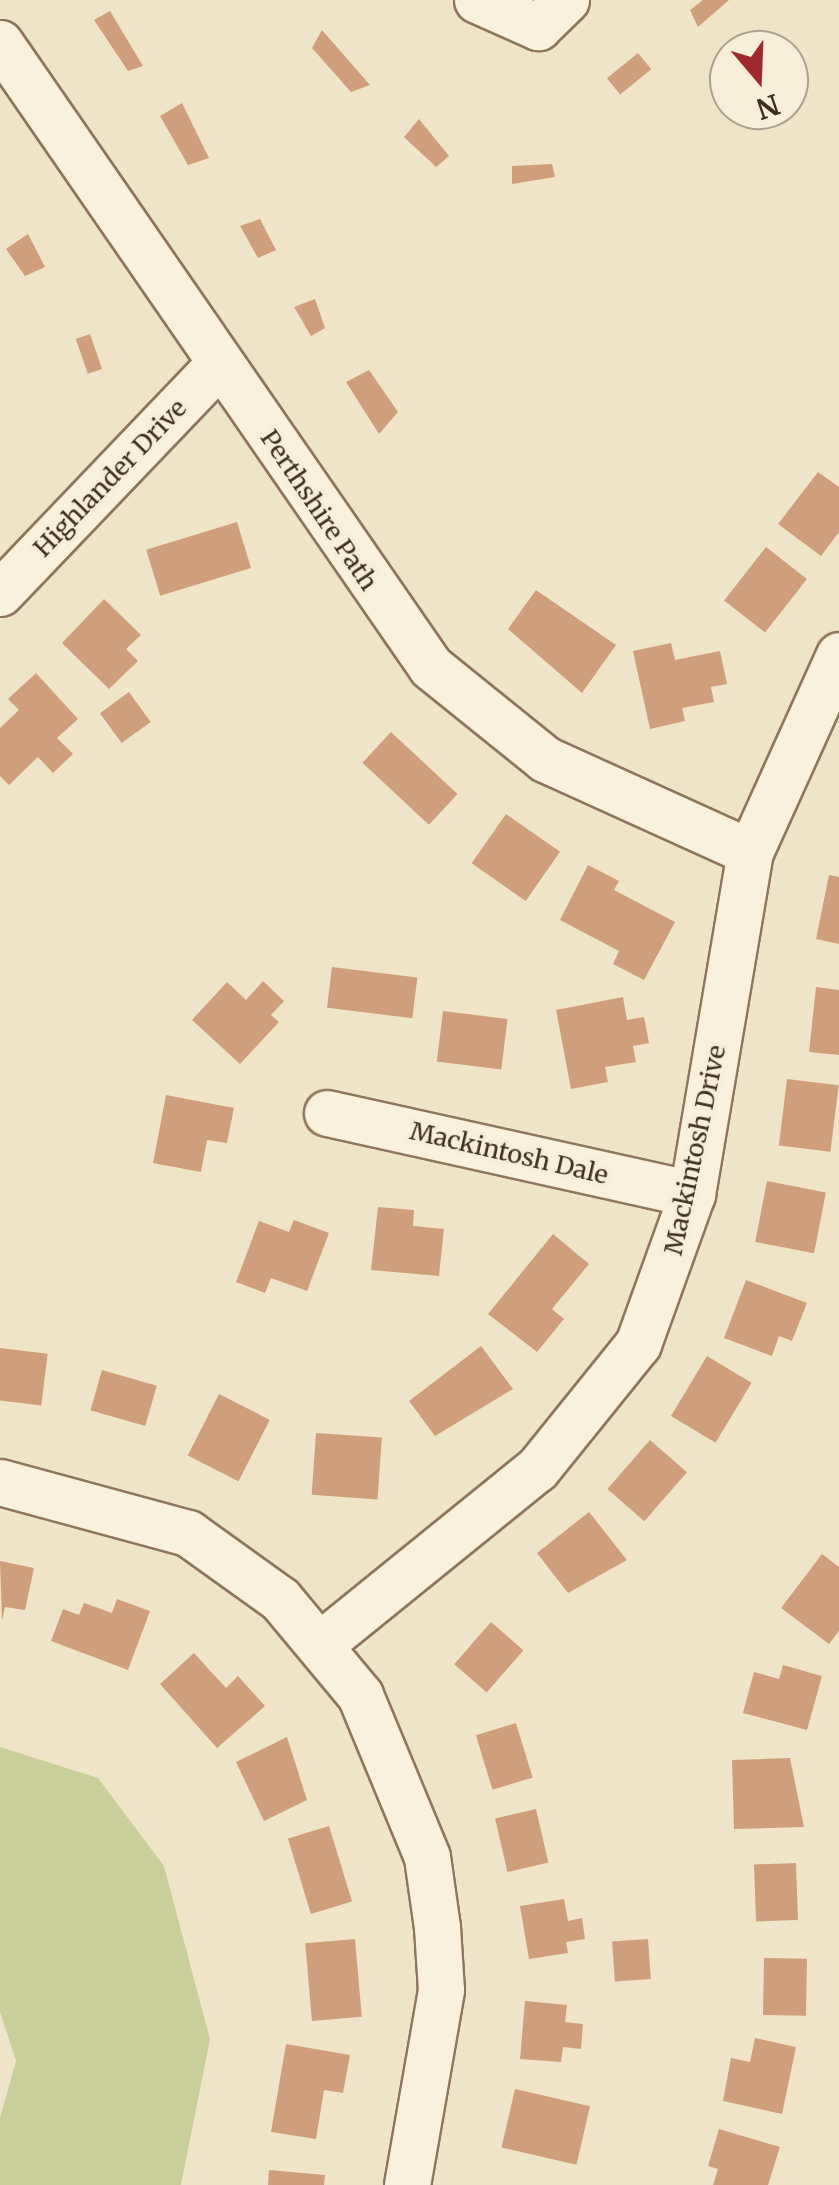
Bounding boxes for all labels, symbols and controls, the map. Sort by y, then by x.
north arrow [709,30,809,130]
text: N [752,86,784,127]
street label: Highlander Drive [27,393,193,563]
street label: Perthshire Path [254,424,384,596]
street label: Mackintosh Drive [658,1042,732,1258]
street label: Mackintosh Dale [407,1116,611,1190]

